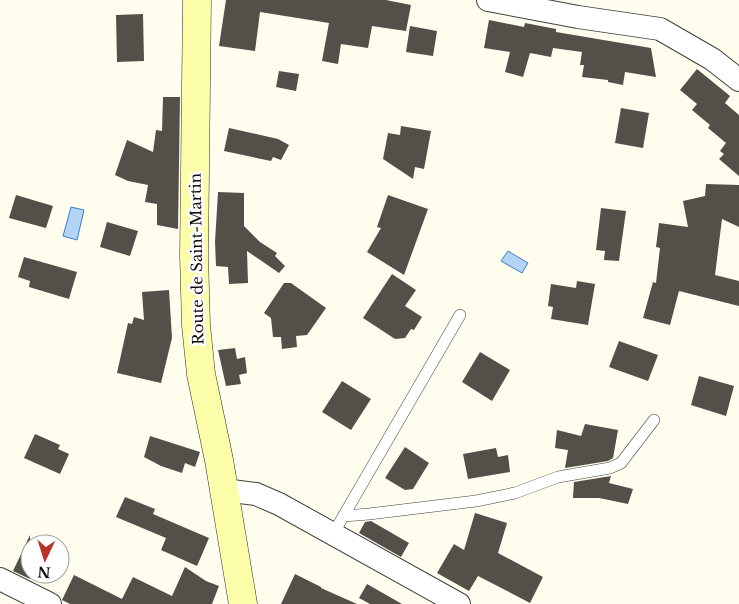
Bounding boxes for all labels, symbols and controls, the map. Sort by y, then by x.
street label: Route de Saint-Martin [186,173,207,345]
north arrow [20,534,70,584]
text: N [37,563,51,581]

